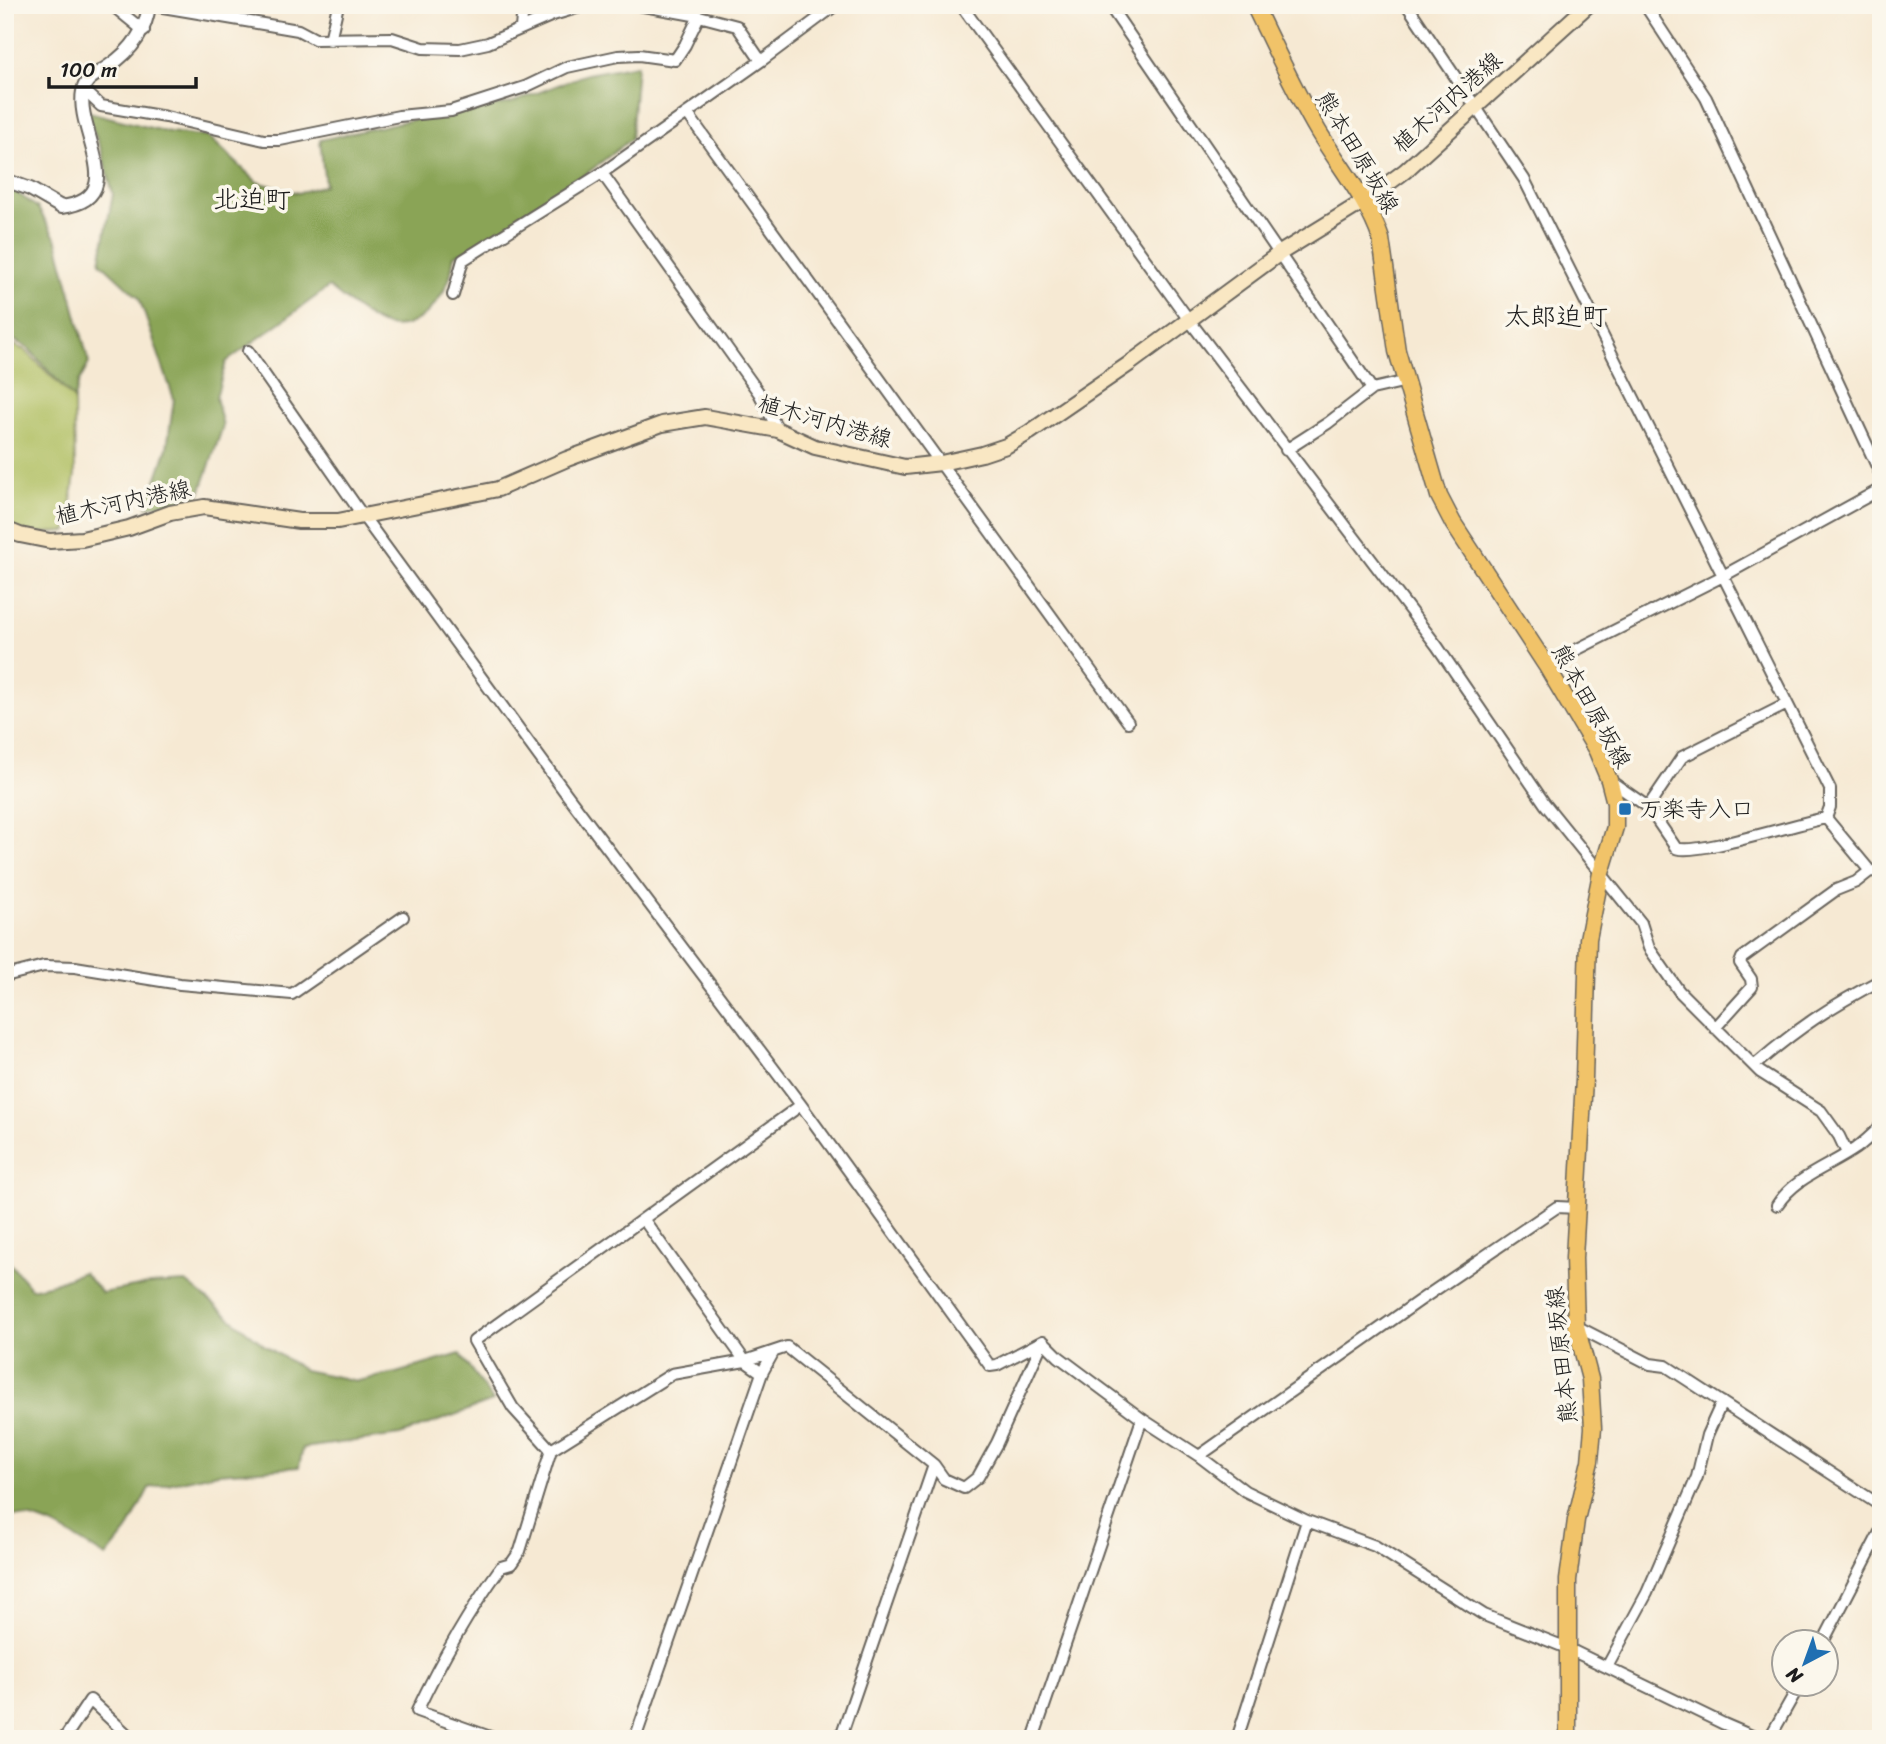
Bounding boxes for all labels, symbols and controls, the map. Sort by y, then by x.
street label: 植木河内港線 [1382,41,1512,164]
scale bar [49,46,196,90]
text: 100 m [60,51,117,89]
street label: 熊本田原坂線 [1304,83,1411,222]
district label: 北迫町 [213,176,291,222]
district label: 太郎迫町 [1504,293,1608,339]
street label: 植木河内港線 [753,383,897,460]
street label: 植木河内港線 [51,468,195,537]
street label: 熊本田原坂線 [1540,636,1643,777]
place label: 万楽寺入口 [1639,789,1754,830]
marker: 万楽寺入口 [1617,801,1633,817]
street label: 熊本田原坂線 [1534,1284,1589,1426]
north arrow [1770,1628,1840,1698]
text: N [1778,1658,1811,1693]

